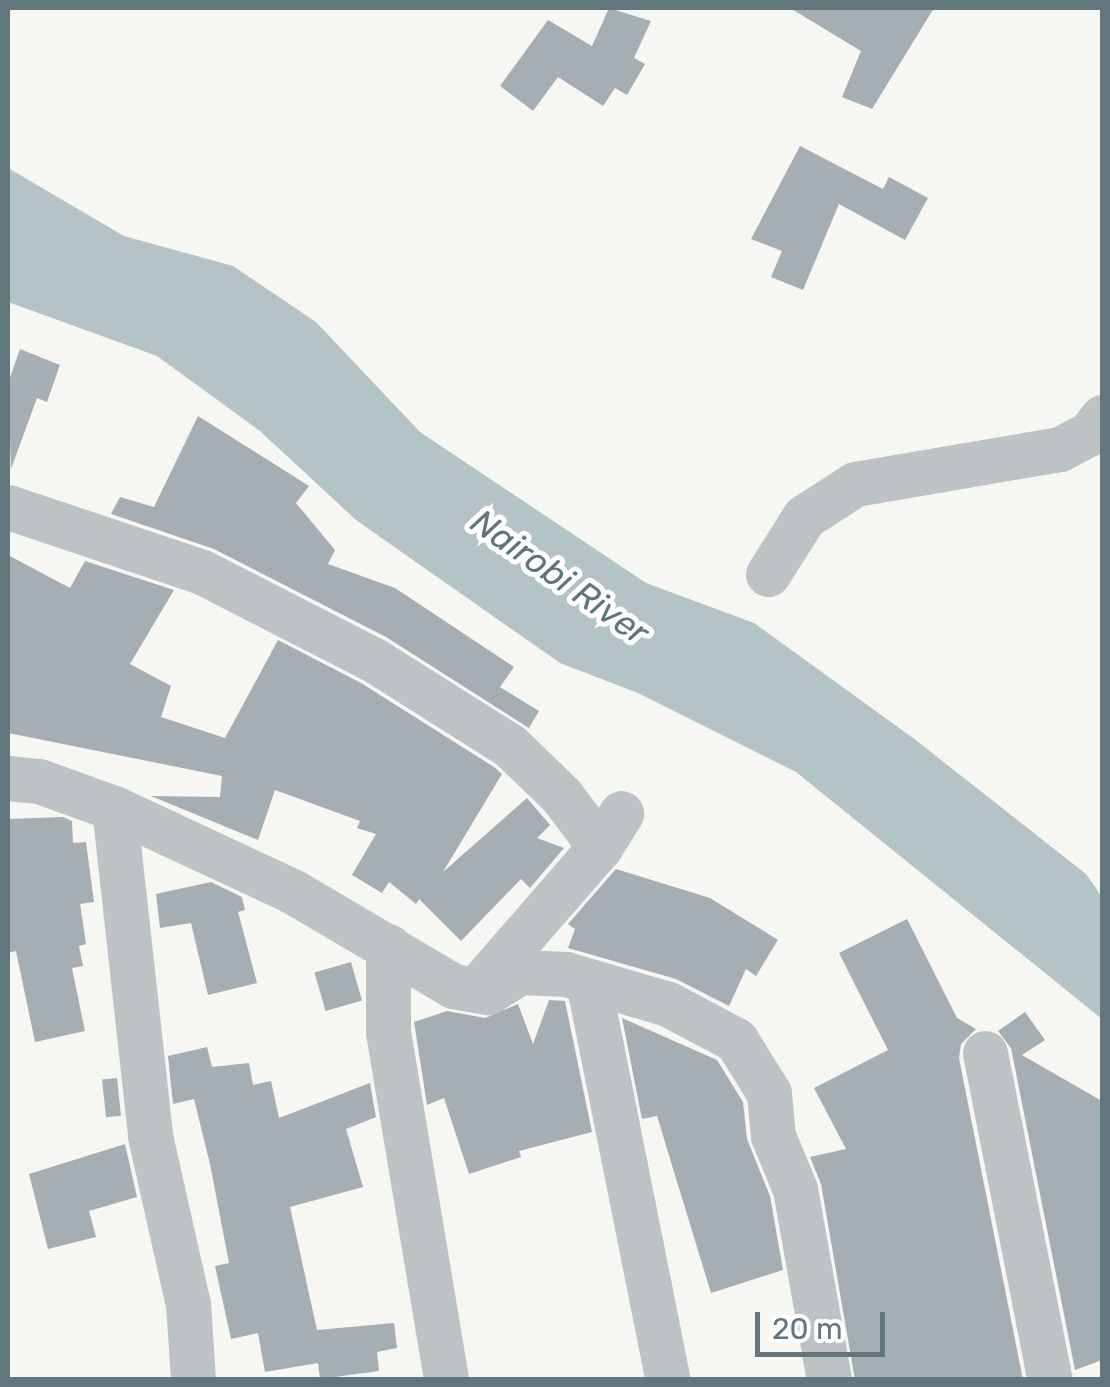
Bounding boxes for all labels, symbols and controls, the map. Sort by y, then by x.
water label: Nairobi River [463,500,657,654]
scale bar [760,1292,890,1354]
text: 20 m [772,1311,843,1347]

